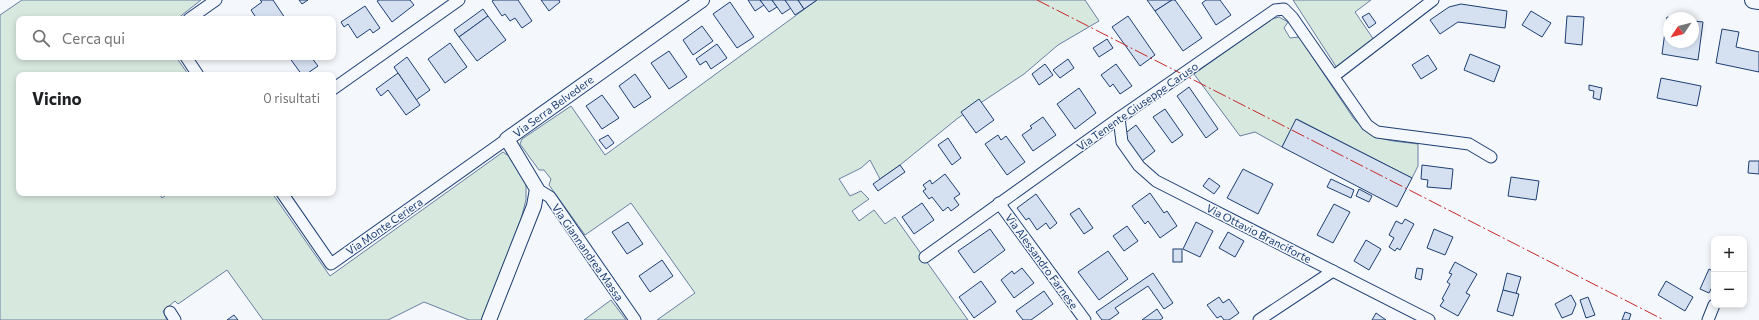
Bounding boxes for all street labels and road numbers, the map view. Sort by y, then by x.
street label: Via Tenente Giuseppe Caruso [1074,59,1201,153]
street label: Via Serra Belvedere [510,72,596,140]
street label: Via Monte Ceriera [343,195,425,257]
street label: Via Giannandrea Massa [549,201,627,303]
street label: Via Ottavio Branciforte [1204,201,1314,265]
street label: Via Alessandro Farnese [1003,211,1081,311]

